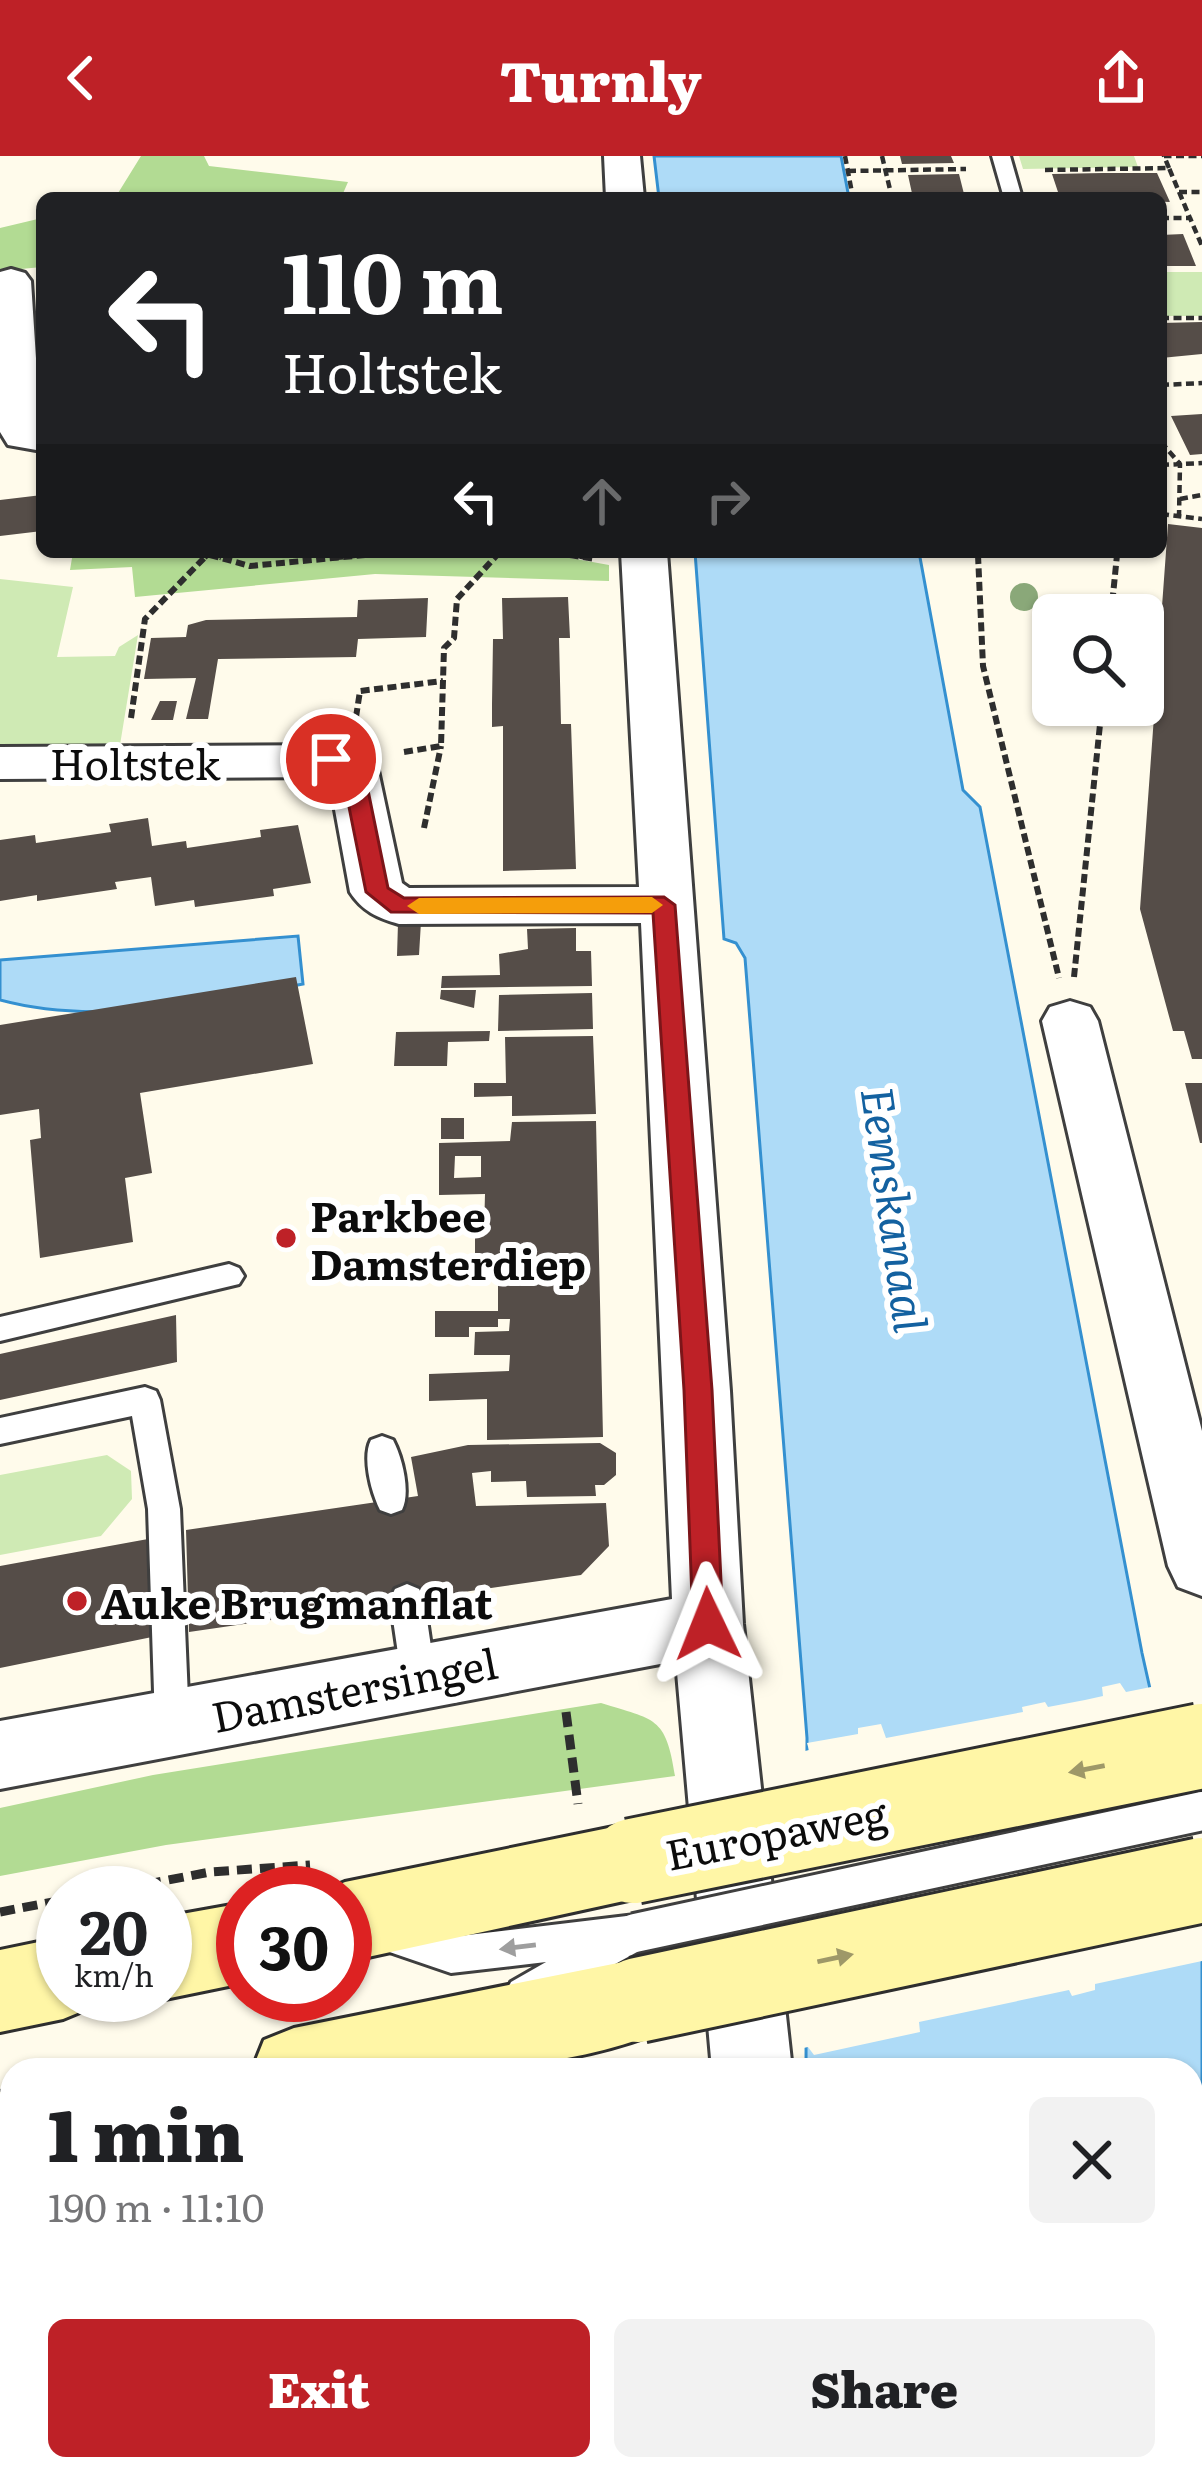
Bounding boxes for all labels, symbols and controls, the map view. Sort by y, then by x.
text: Turnly [500,38,702,119]
icon: back [48,45,114,111]
icon: share [1088,45,1154,111]
text: 110 m [282,215,504,340]
icon: left [84,240,240,396]
text: Holtstek [282,329,501,410]
icon: left [443,468,509,534]
icon: ahead [569,468,635,534]
icon: right [695,468,761,534]
map controls [1032,594,1164,726]
button: search [1032,594,1164,726]
pin [280,708,382,810]
icon: arrive [298,726,364,792]
street label: Holtstek [50,731,221,793]
water label: Eemskanaal [847,1082,947,1336]
place label: Parkbee Damsterdiep [310,1183,586,1293]
marker: Parkbee Damsterdiep [273,1225,299,1251]
position arrow [645,1561,771,1687]
place label: Auke Brugmanflat [101,1570,493,1632]
marker: Auke Brugmanflat [64,1588,90,1614]
street label: Damstersingel [206,1630,502,1746]
one-way arrow [1068,1760,1106,1779]
street label: Europaweg [660,1780,893,1884]
speed limit sign: 30 [216,1866,372,2022]
text: 20 [79,1884,149,1973]
one-way arrow [499,1938,537,1957]
one-way arrow [816,1948,854,1967]
text: km/h [74,1952,154,1996]
text: 1 min [48,2077,244,2184]
button: close [1029,2097,1155,2223]
text: 190 m · 11:10 [48,2176,264,2234]
button: Exit [48,2319,590,2457]
button: Share [614,2319,1155,2457]

